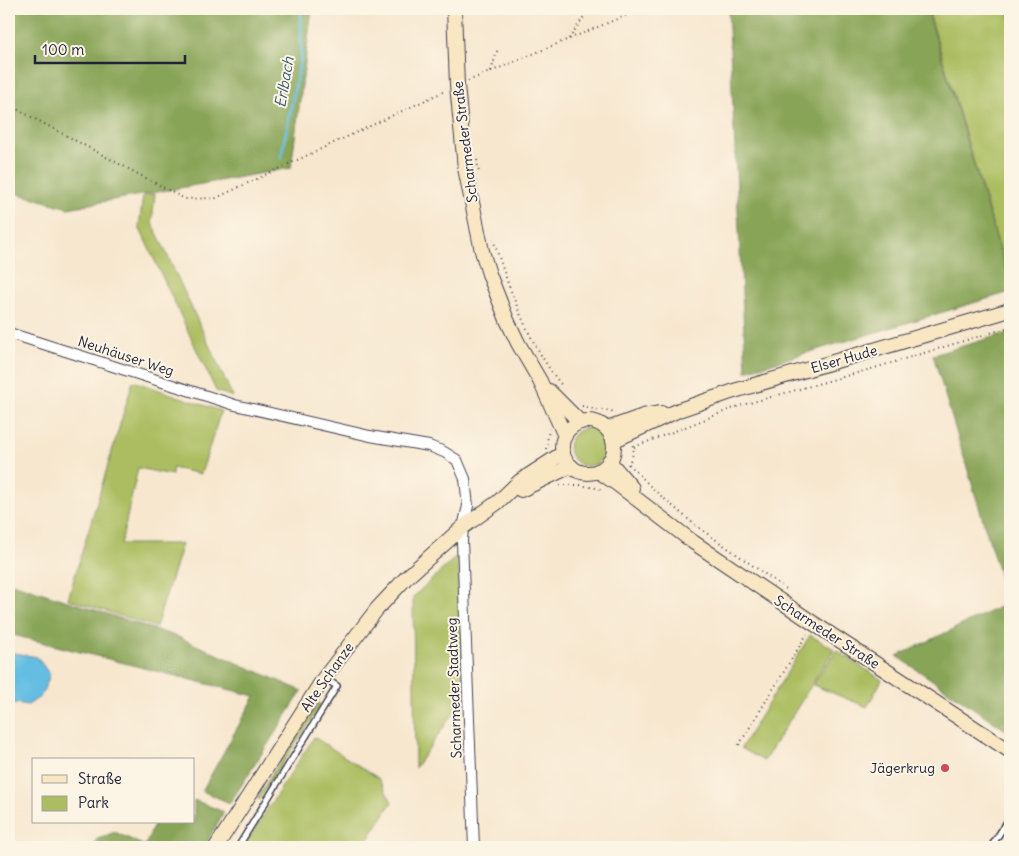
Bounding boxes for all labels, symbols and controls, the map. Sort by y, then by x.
scale bar [35,32,185,64]
text: 100 m [42,40,84,59]
water label: Erlbach [270,55,298,109]
street label: Scharmeder Straße [449,80,481,204]
street label: Neuhäuser Weg [76,332,176,380]
street label: Elser Hude [809,341,879,377]
street label: Scharmeder Straße [771,591,883,673]
street label: Scharmeder Stadtweg [443,617,465,759]
street label: Alte Schanze [297,639,357,715]
legend [32,758,195,824]
place label: Jägerkrug [870,759,935,777]
marker: Jägerkrug [939,762,951,774]
text: Straße [78,769,122,788]
text: Park [78,793,109,812]

